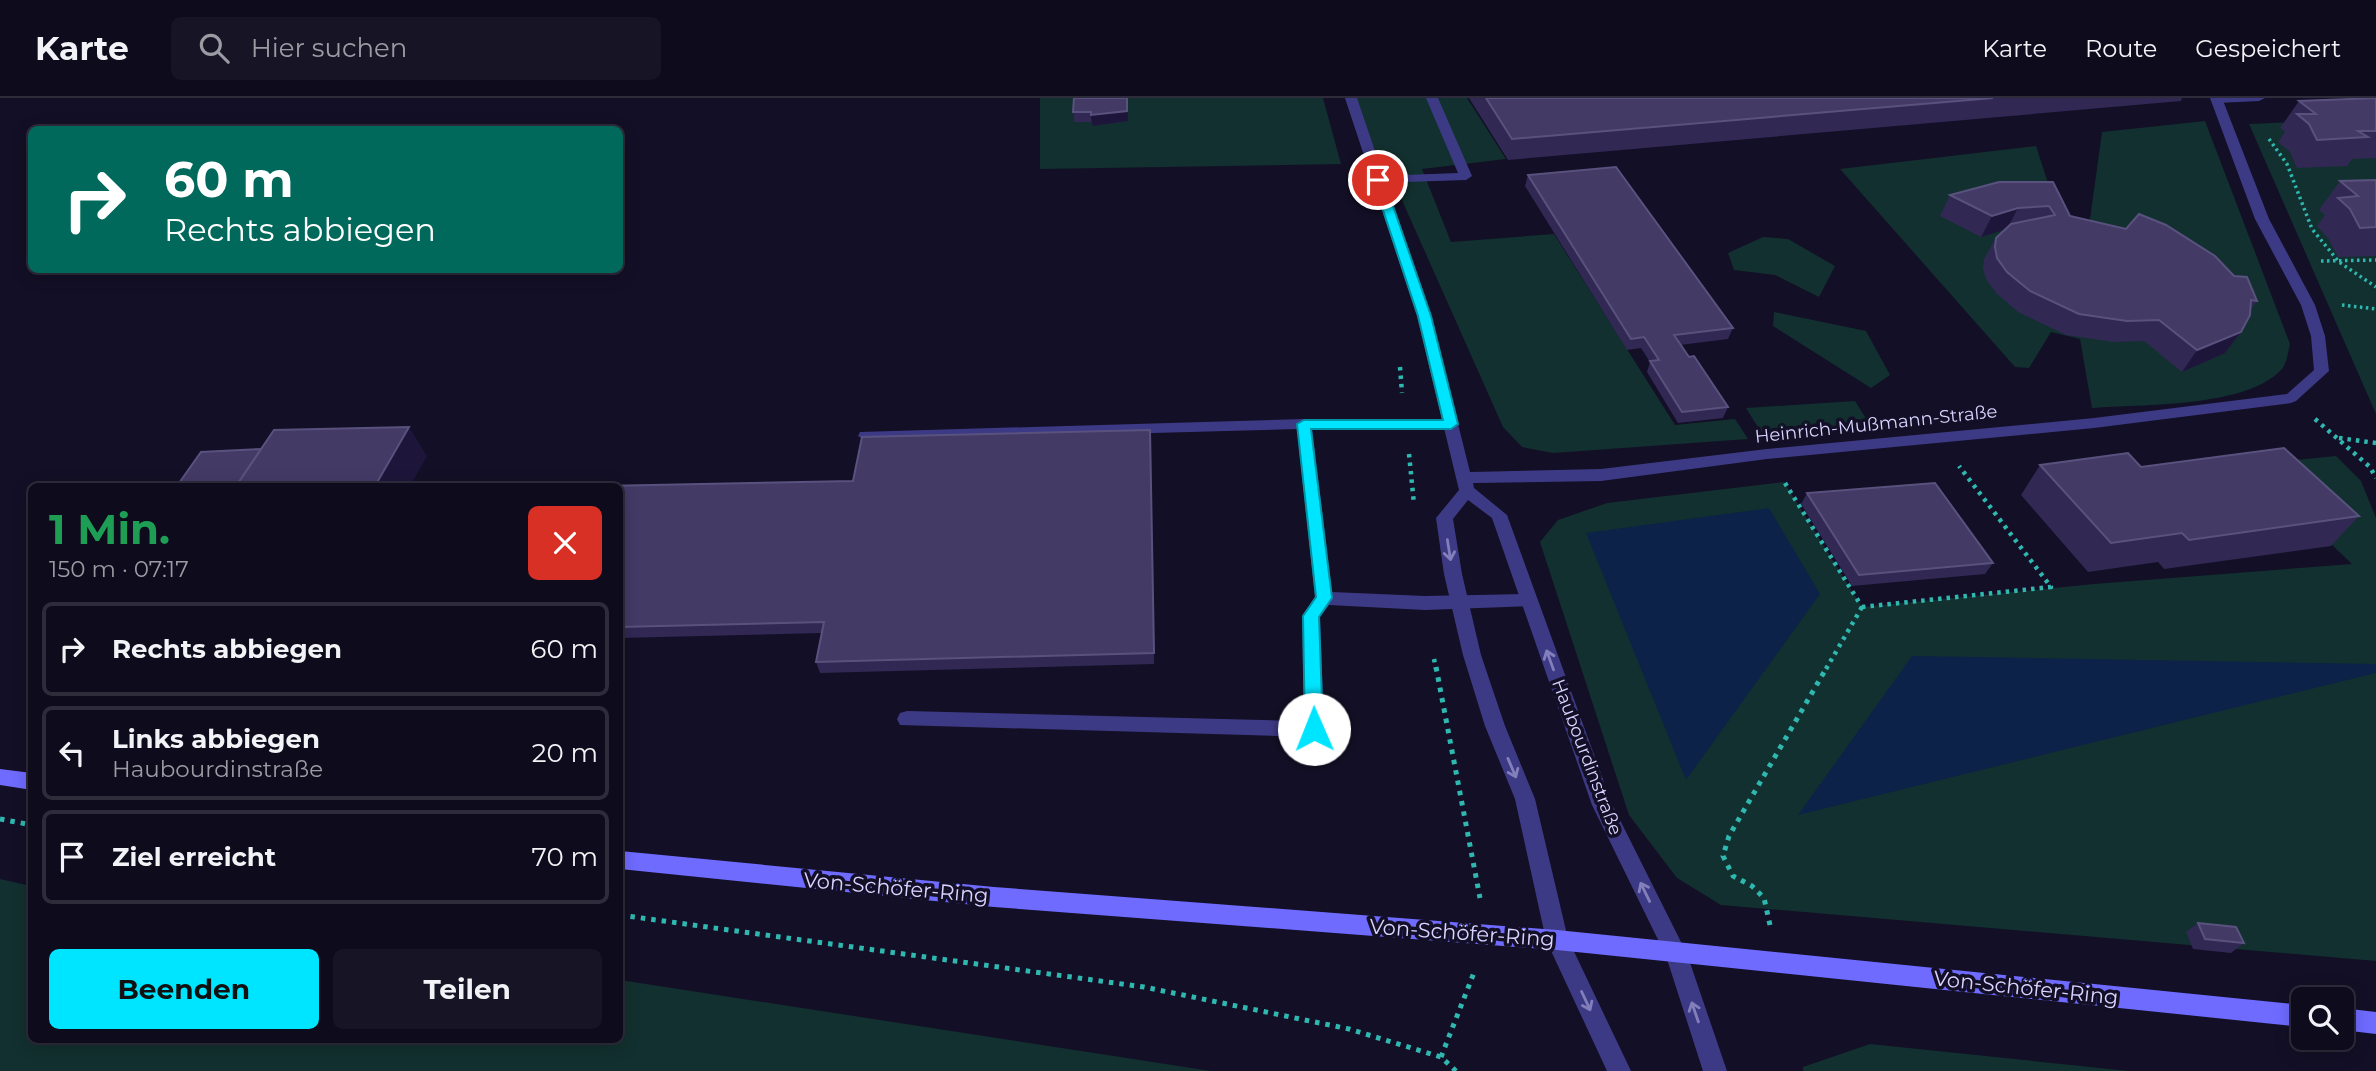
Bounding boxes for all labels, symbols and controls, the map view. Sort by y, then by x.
search box [171,17,661,80]
text: Karte [35,28,129,68]
icon: search [195,29,233,67]
text: Hier suchen [251,32,407,64]
text: Karte [1982,34,2047,63]
text: Route [2085,34,2157,63]
text: Gespeichert [2195,34,2341,63]
text: 60 m [164,150,294,209]
pin [1348,150,1408,210]
icon: right [49,154,140,245]
icon: arrive [1359,161,1397,199]
text: Rechts abbiegen [164,210,436,249]
street label: Heinrich-Mußmann-Straße [1754,400,1998,448]
text: 1 Min. [49,503,170,555]
button: close [528,506,602,580]
one-way arrow [1443,538,1456,561]
text: 150 m · 07:17 [49,555,189,583]
icon: right [53,630,91,668]
text: Rechts abbiegen [112,633,342,665]
text: 60 m [531,633,598,665]
one-way arrow [1543,649,1555,671]
street label: Haubourdinstraße [1547,676,1627,838]
position arrow [1277,692,1351,766]
text: Links abbiegen [112,723,320,755]
icon: left [53,734,91,772]
text: 20 m [532,737,598,769]
text: Haubourdinstraße [112,755,323,783]
one-way arrow [1507,757,1520,778]
icon: arrive [53,838,91,876]
text: Ziel erreicht [112,841,276,873]
text: 70 m [532,841,598,873]
street label: Von-Schöfer-Ring [802,867,990,908]
one-way arrow [1638,883,1652,903]
street label: Von-Schöfer-Ring [1369,914,1556,951]
button: Beenden [49,949,319,1029]
button: Teilen [333,949,602,1029]
street label: Von-Schöfer-Ring [1932,965,2120,1010]
map controls [2291,987,2354,1050]
button: search [2291,987,2354,1050]
one-way arrow [1580,990,1593,1012]
one-way arrow [1688,1002,1700,1024]

